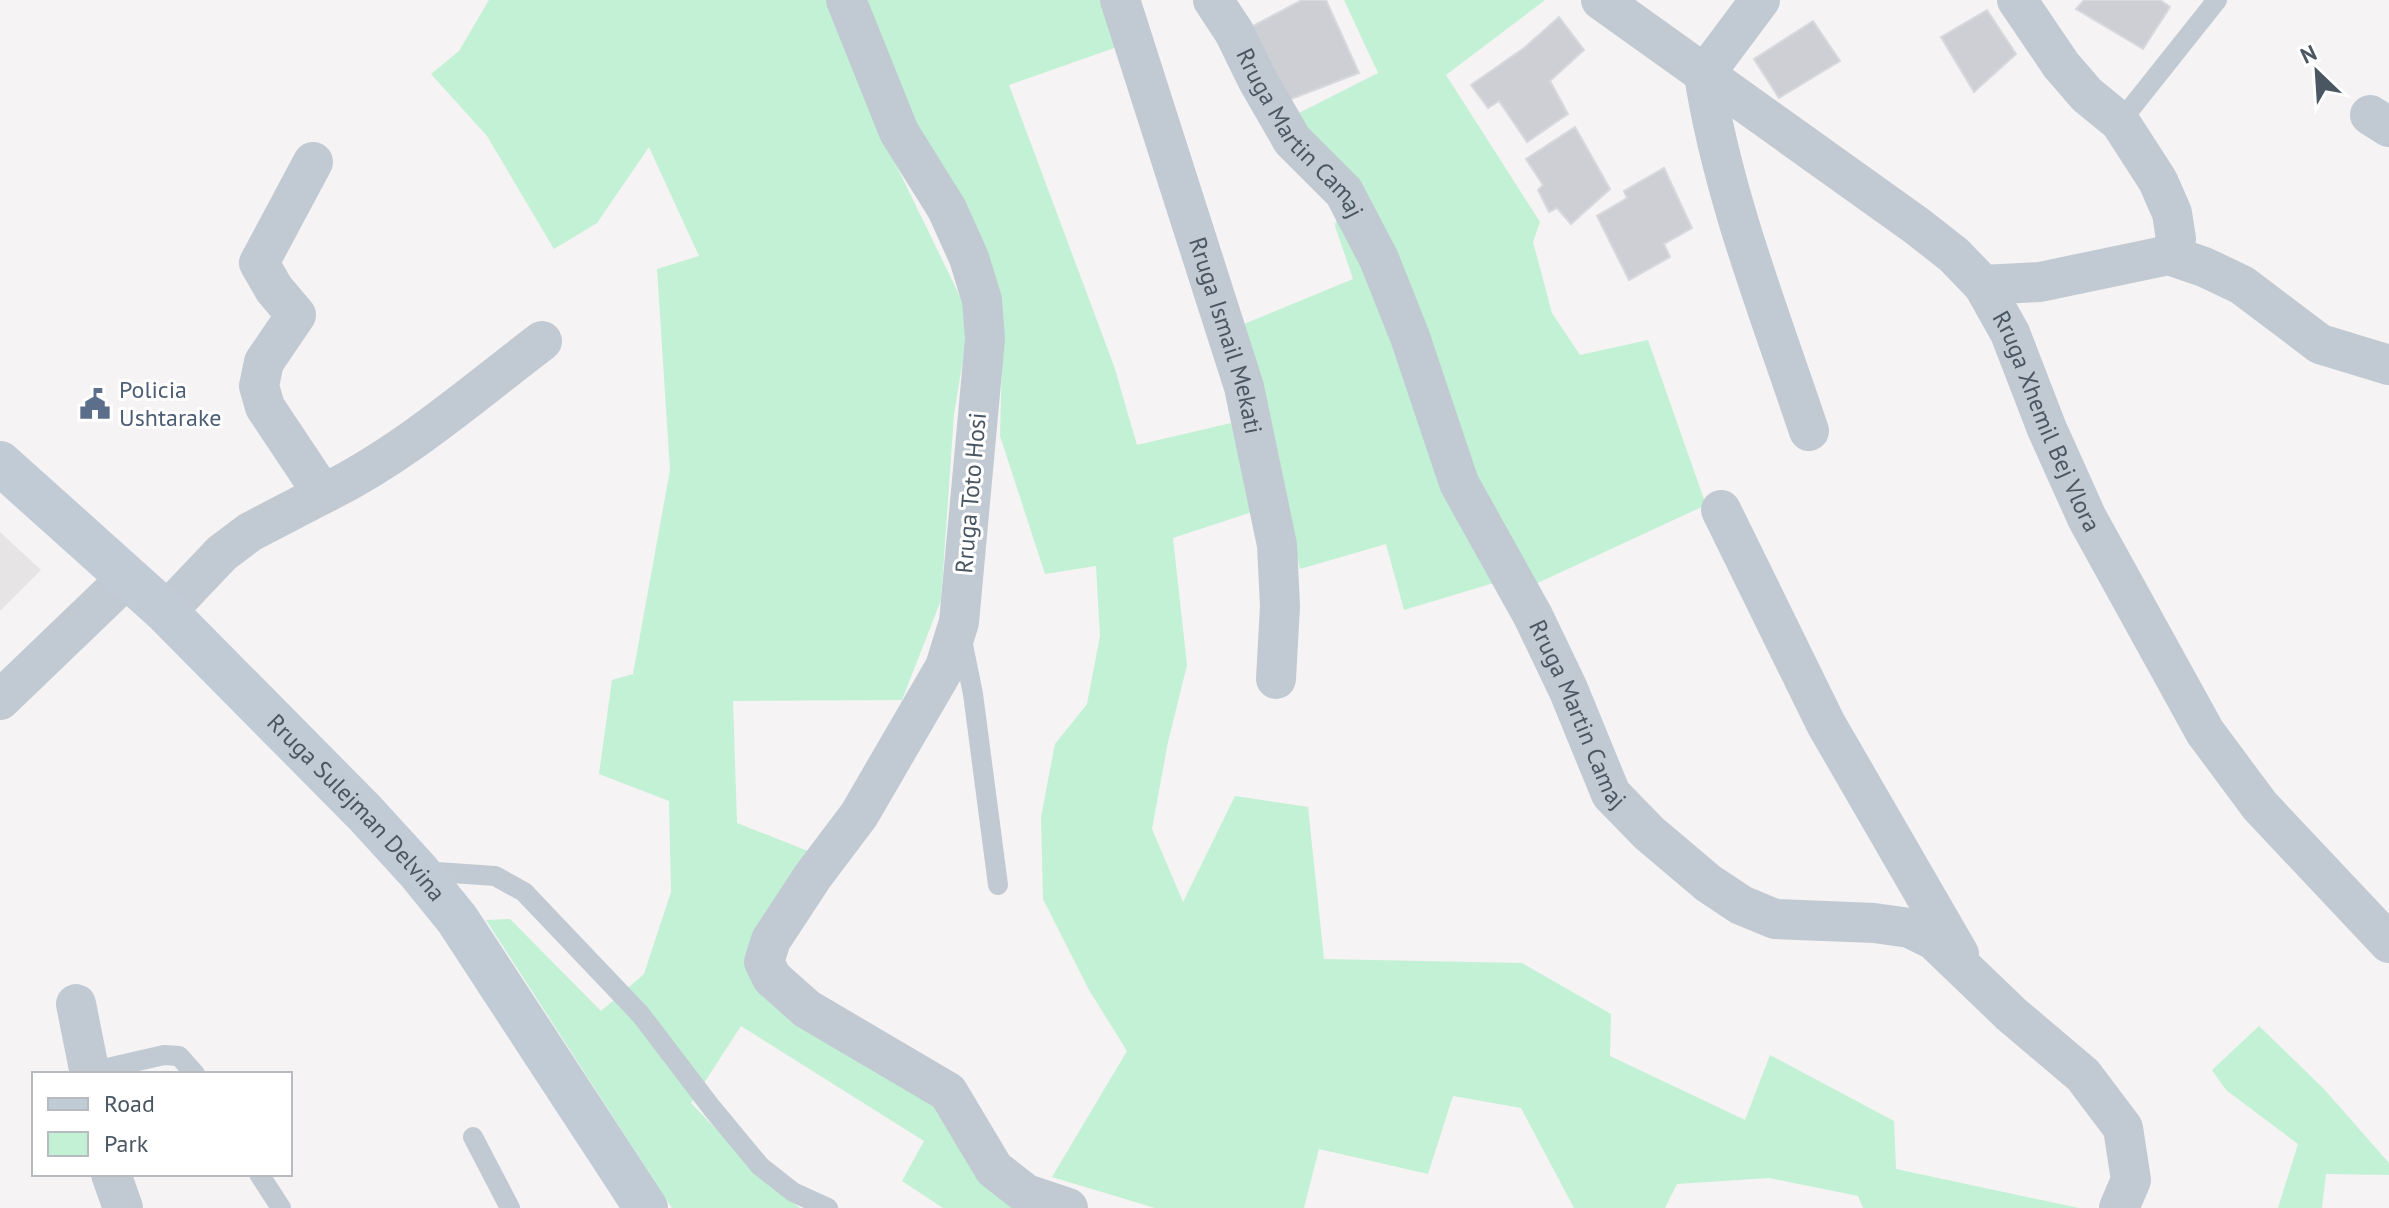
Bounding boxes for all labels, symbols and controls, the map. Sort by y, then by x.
north arrow [2277,32,2357,112]
text: N [2296,38,2321,70]
street label: Rruga Martin Camaj [1229,43,1371,223]
street label: Rruga Ismail Mekati [1182,233,1269,437]
street label: Rruga Xhemil Bej Vlora [1986,305,2108,537]
place label: Policia Ushtarake [119,374,221,433]
public building icon: Policia Ushtarake [78,387,112,421]
street label: Rruga Toto Hosi [948,411,993,575]
street label: Rruga Martin Camaj [1522,615,1633,815]
street label: Rruga Sulejman Delvina [261,707,452,908]
legend [32,1072,292,1176]
text: Road [104,1088,155,1119]
text: Park [104,1128,149,1159]

